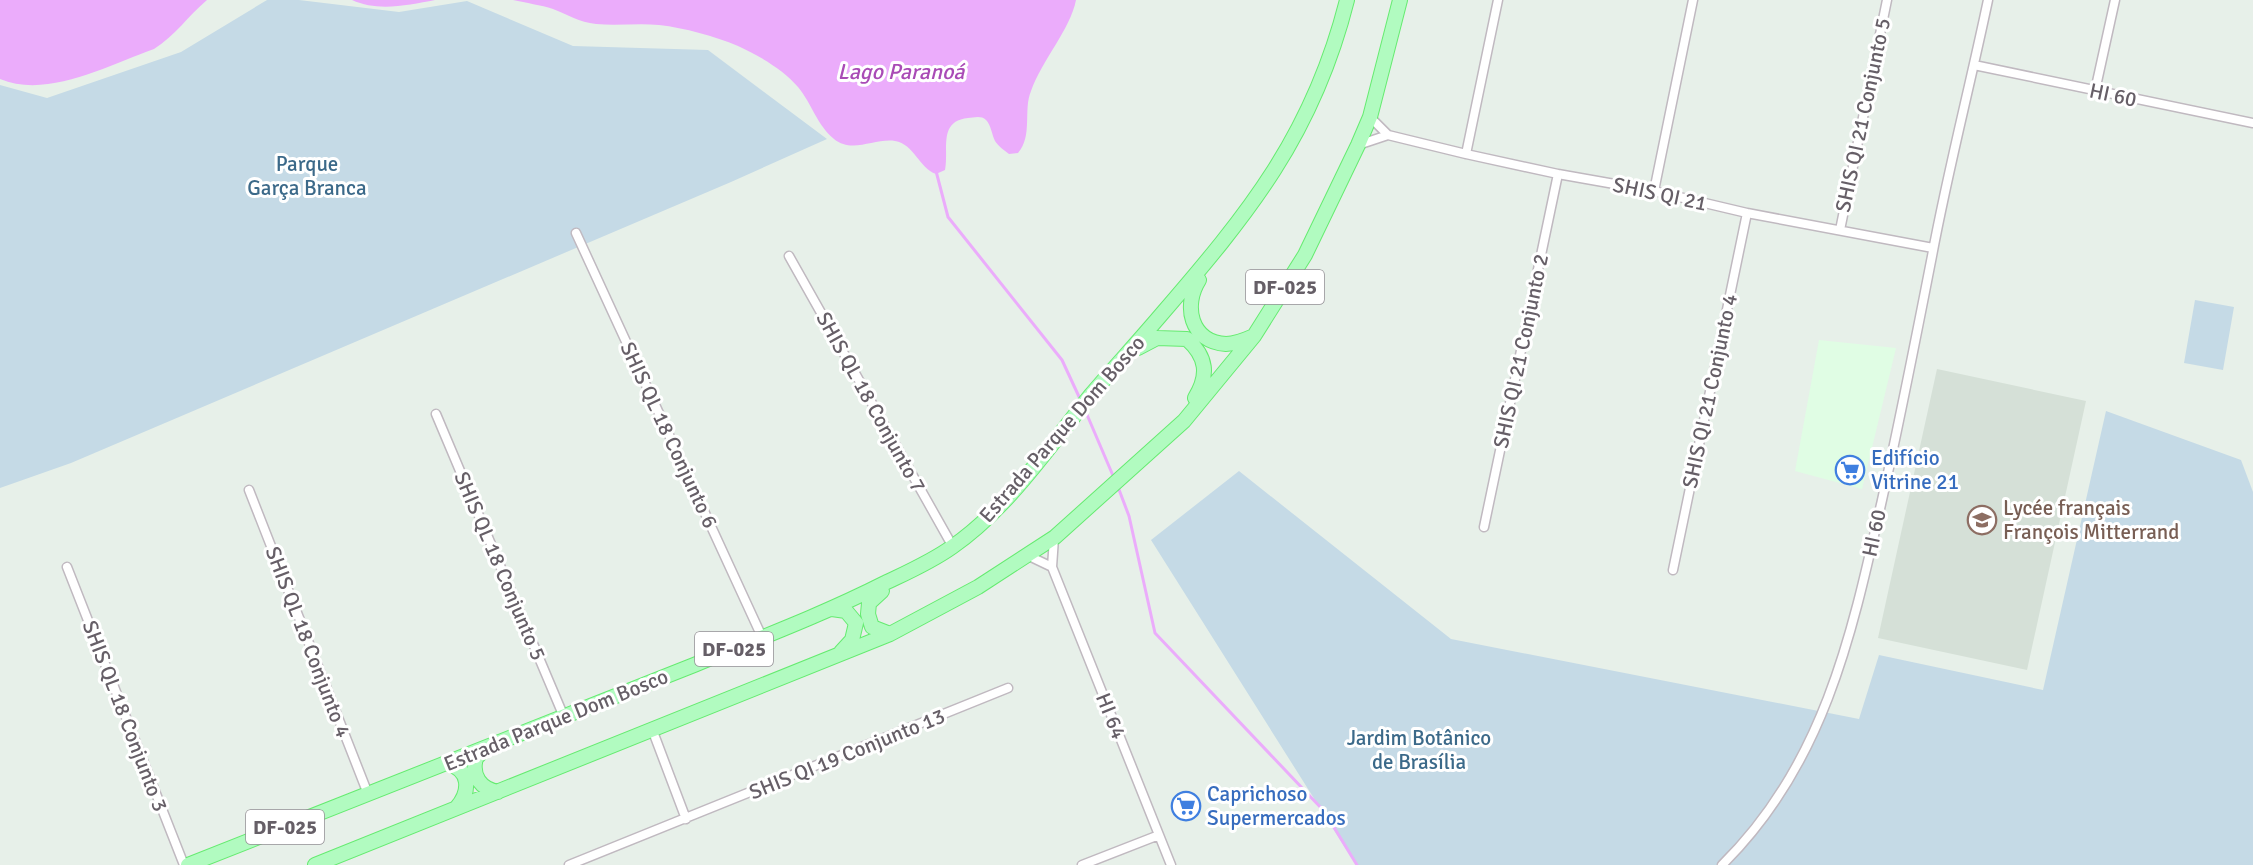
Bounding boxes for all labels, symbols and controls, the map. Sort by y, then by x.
street label: SHIS QI 21 Conjunto 5 [1830,16,1896,214]
water label: Lago Paranoá [837,58,966,85]
street label: HI 60 [2087,77,2139,113]
park label: Parque Garça Branca [247,151,367,201]
street label: SHIS QI 21 [1611,171,1709,217]
street label: SHIS QI 21 Conjunto 2 [1488,252,1554,450]
road number: DF-025 [1246,270,1324,304]
street label: SHIS QI 21 Conjunto 4 [1677,292,1743,490]
street label: SHIS QL 18 Conjunto 7 [811,307,931,497]
street label: Estrada Parque Dom Bosco [974,330,1150,528]
street label: SHIS QL 18 Conjunto 6 [614,338,724,532]
place label: Edifício Vitrine 21 [1871,445,1959,495]
supermarket icon: Edifício Vitrine 21 [1834,454,1866,486]
street label: SHIS QL 18 Conjunto 5 [448,468,552,664]
place label: Lycée français François Mitterrand [2003,495,2179,545]
school or university icon: Lycée français François Mitterrand [1966,504,1998,536]
street label: HI 60 [1856,507,1892,559]
street label: SHIS QL 18 Conjunto 4 [260,543,356,741]
street label: SHIS QL 18 Conjunto 3 [77,617,173,815]
road number: DF-025 [695,632,773,666]
street label: Estrada Parque Dom Bosco [440,663,672,777]
street label: HI 64 [1090,689,1132,743]
street label: SHIS QI 19 Conjunto 13 [745,703,949,805]
park label: Jardim Botânico de Brasília [1347,725,1491,775]
place label: Caprichoso Supermercados [1207,781,1346,831]
supermarket icon: Caprichoso Supermercados [1170,790,1202,822]
road number: DF-025 [246,810,324,844]

